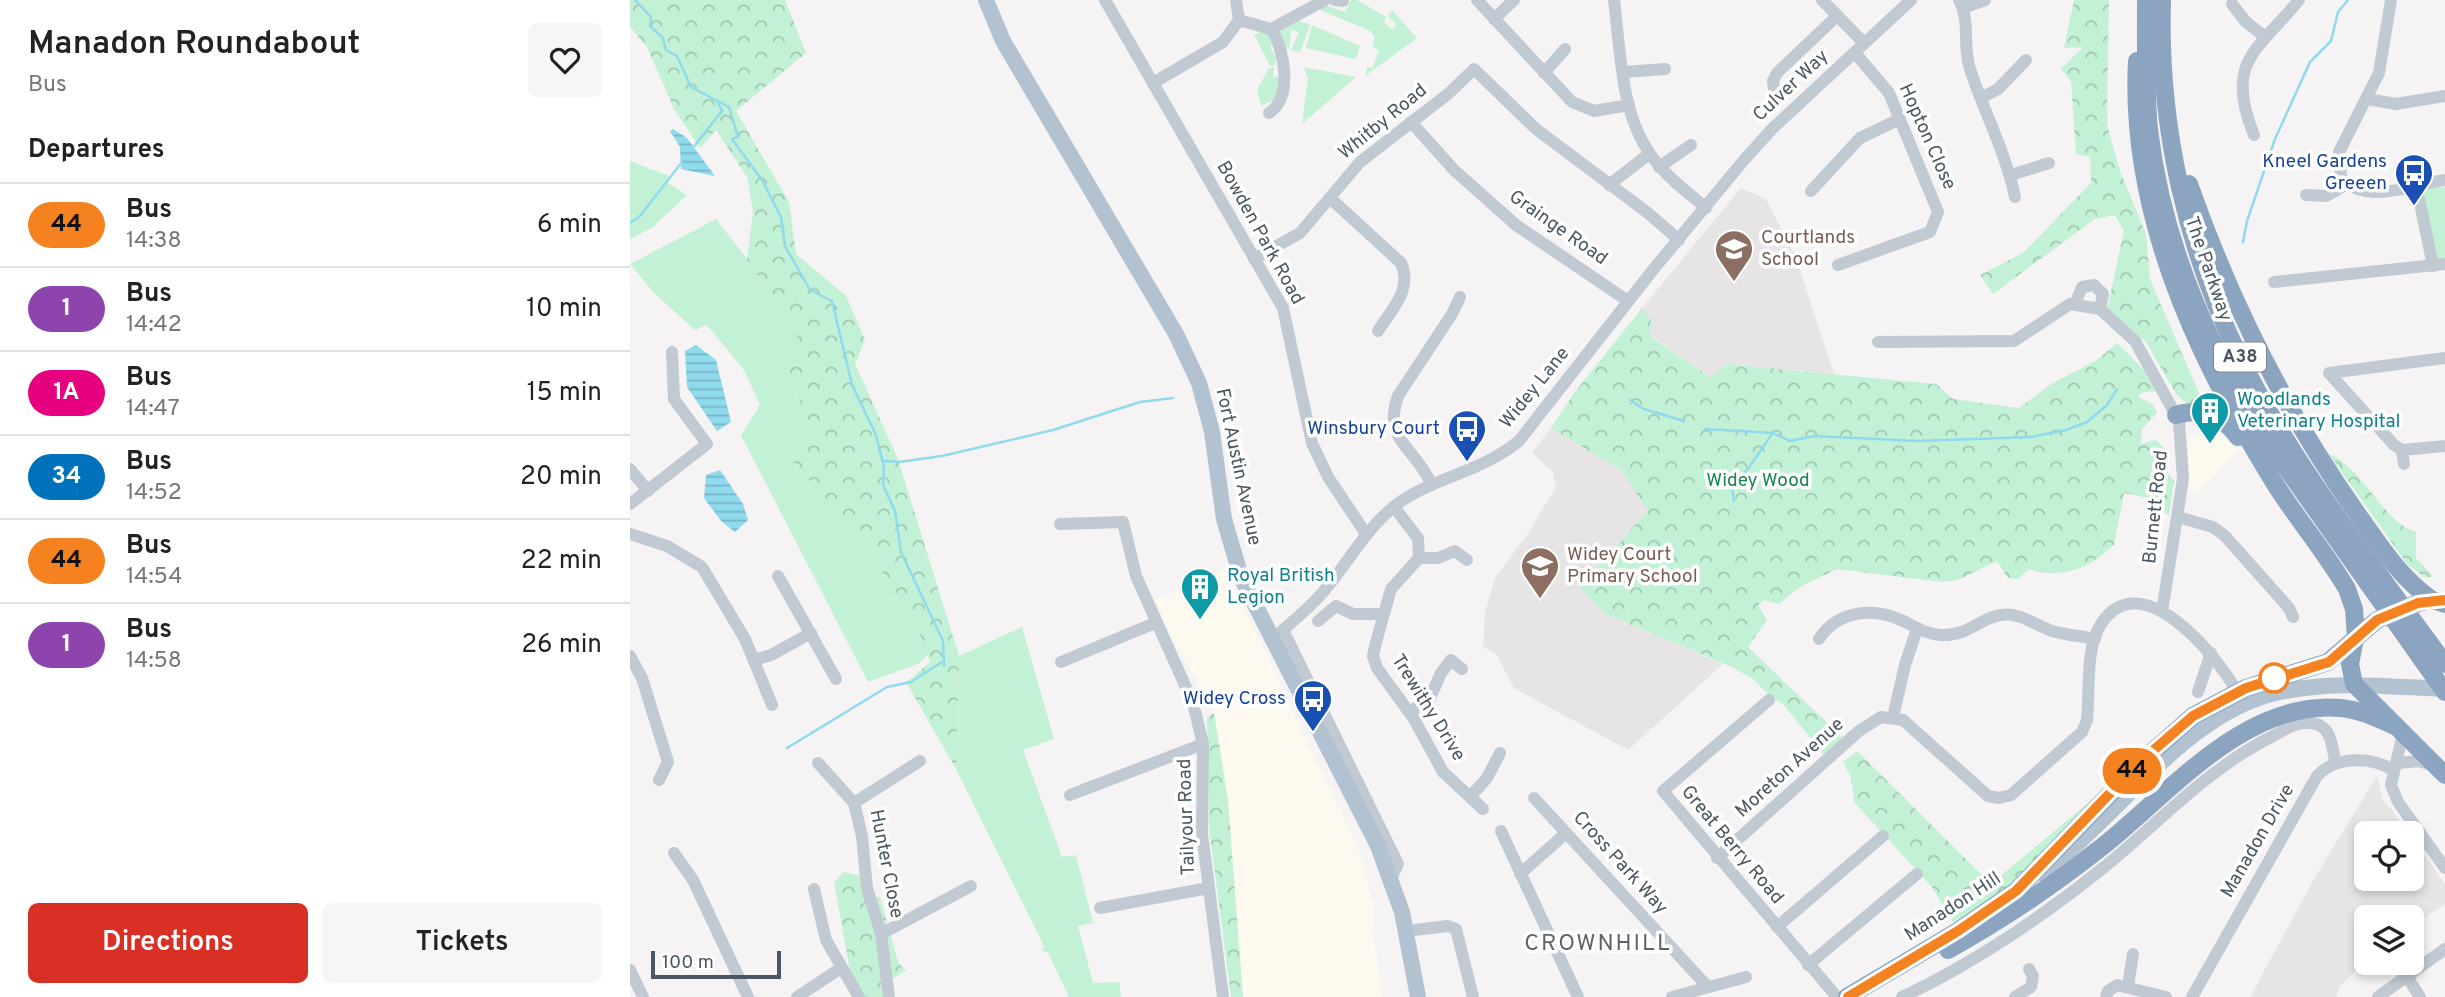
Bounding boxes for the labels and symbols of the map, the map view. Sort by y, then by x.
street label: Culver Way [1748,45,1834,127]
street label: Whitby Road [1334,79,1432,165]
street label: Hopton Close [1893,80,1961,194]
place label: Kneel Gardens Greeen [2262,150,2387,196]
bus stop icon: Kneel Gardens Greeen [2393,152,2435,207]
street label: Bowden Park Road [1211,157,1309,309]
street label: Grainge Road [1504,185,1612,271]
street label: The Parkway [2179,214,2237,324]
place label: Courtlands School [1761,226,1855,272]
school or university icon: Courtlands School [1713,228,1755,283]
street label: Widey Lane [1495,342,1575,434]
road number: A38 [2214,342,2266,372]
street label: Fort Austin Avenue [1210,386,1266,548]
place label: Woodlands Veterinary Hospital [2237,388,2400,434]
building icon: Woodlands Veterinary Hospital [2189,390,2231,445]
bus stop icon: Winsbury Court [1446,408,1488,463]
place label: Winsbury Court [1307,417,1440,441]
street label: Burnett Road [2138,449,2174,565]
park label: Widey Wood [1706,469,1810,493]
place label: Widey Court Primary School [1567,543,1698,589]
school or university icon: Widey Court Primary School [1519,545,1561,600]
place label: Royal British Legion [1227,564,1335,610]
building icon: Royal British Legion [1179,566,1221,621]
street label: Trewithy Drive [1386,650,1470,766]
unlabelled marker [2259,663,2289,693]
bus stop icon: Widey Cross [1292,678,1334,733]
place label: Widey Cross [1183,687,1286,711]
street label: Moreton Avenue [1731,713,1849,823]
line badge: 44 [2100,748,2164,794]
street label: Tailyour Road [1173,758,1201,876]
street label: Manadon Drive [2216,780,2300,902]
street label: Great Berry Road [1675,781,1789,909]
street label: Cross Park Way [1567,806,1673,920]
street label: Hunter Close [864,808,908,920]
street label: Manadon Hill [1900,867,2006,947]
district label: CROWNHILL [1524,930,1672,959]
scale bar [651,948,780,980]

